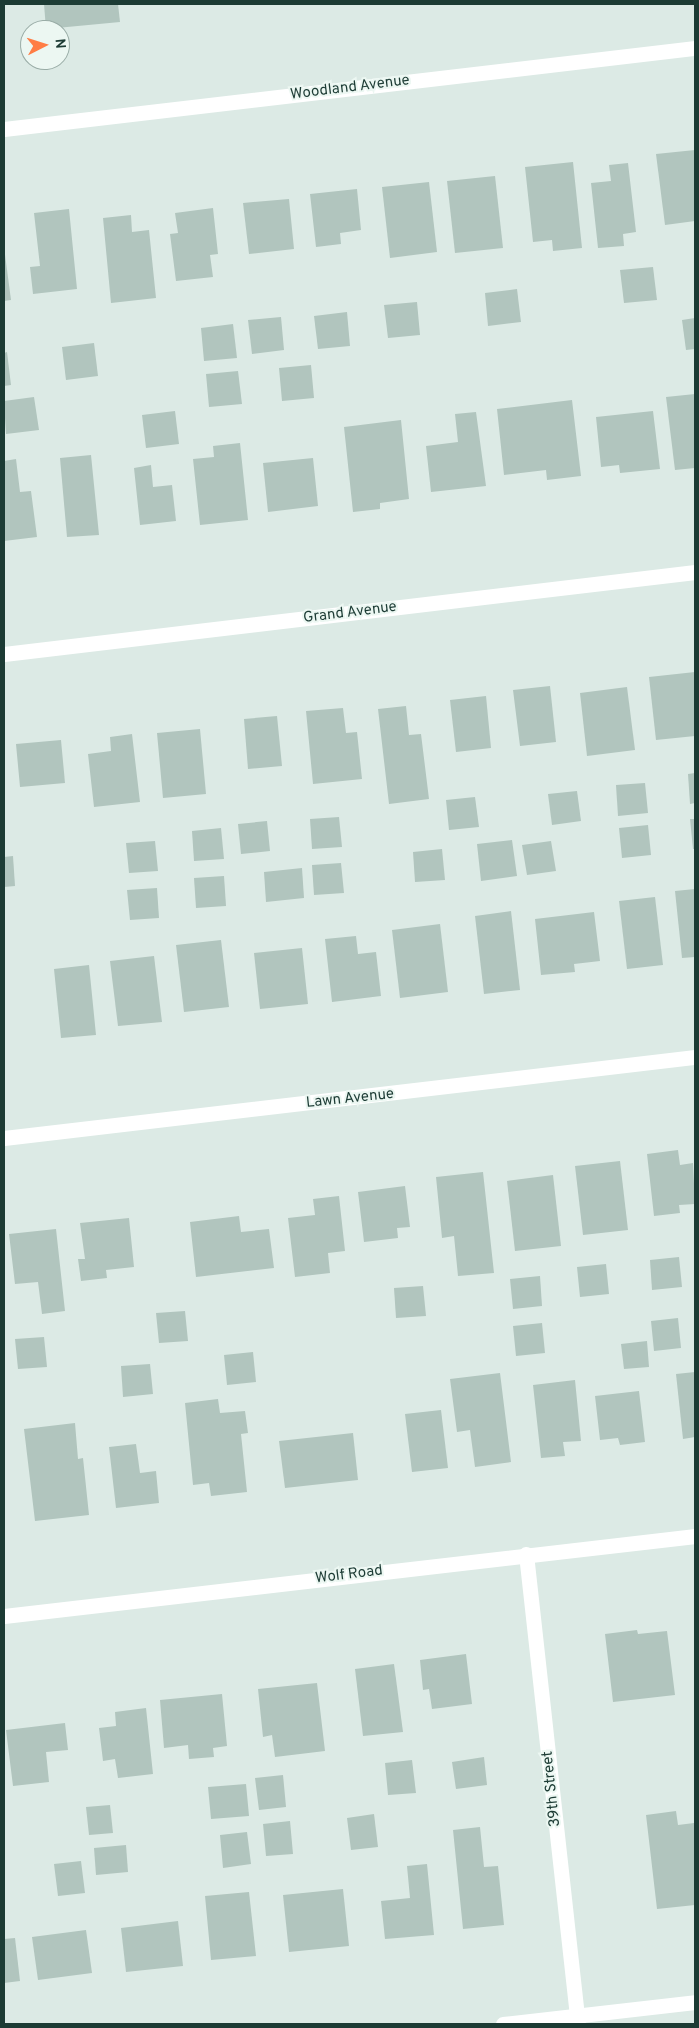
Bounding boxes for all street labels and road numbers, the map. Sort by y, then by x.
street label: Woodland Avenue [289,72,411,104]
street label: Grand Avenue [302,598,398,628]
street label: Lawn Avenue [305,1085,395,1113]
street label: Wolf Road [314,1562,384,1588]
street label: 39th Street [539,1750,565,1828]

